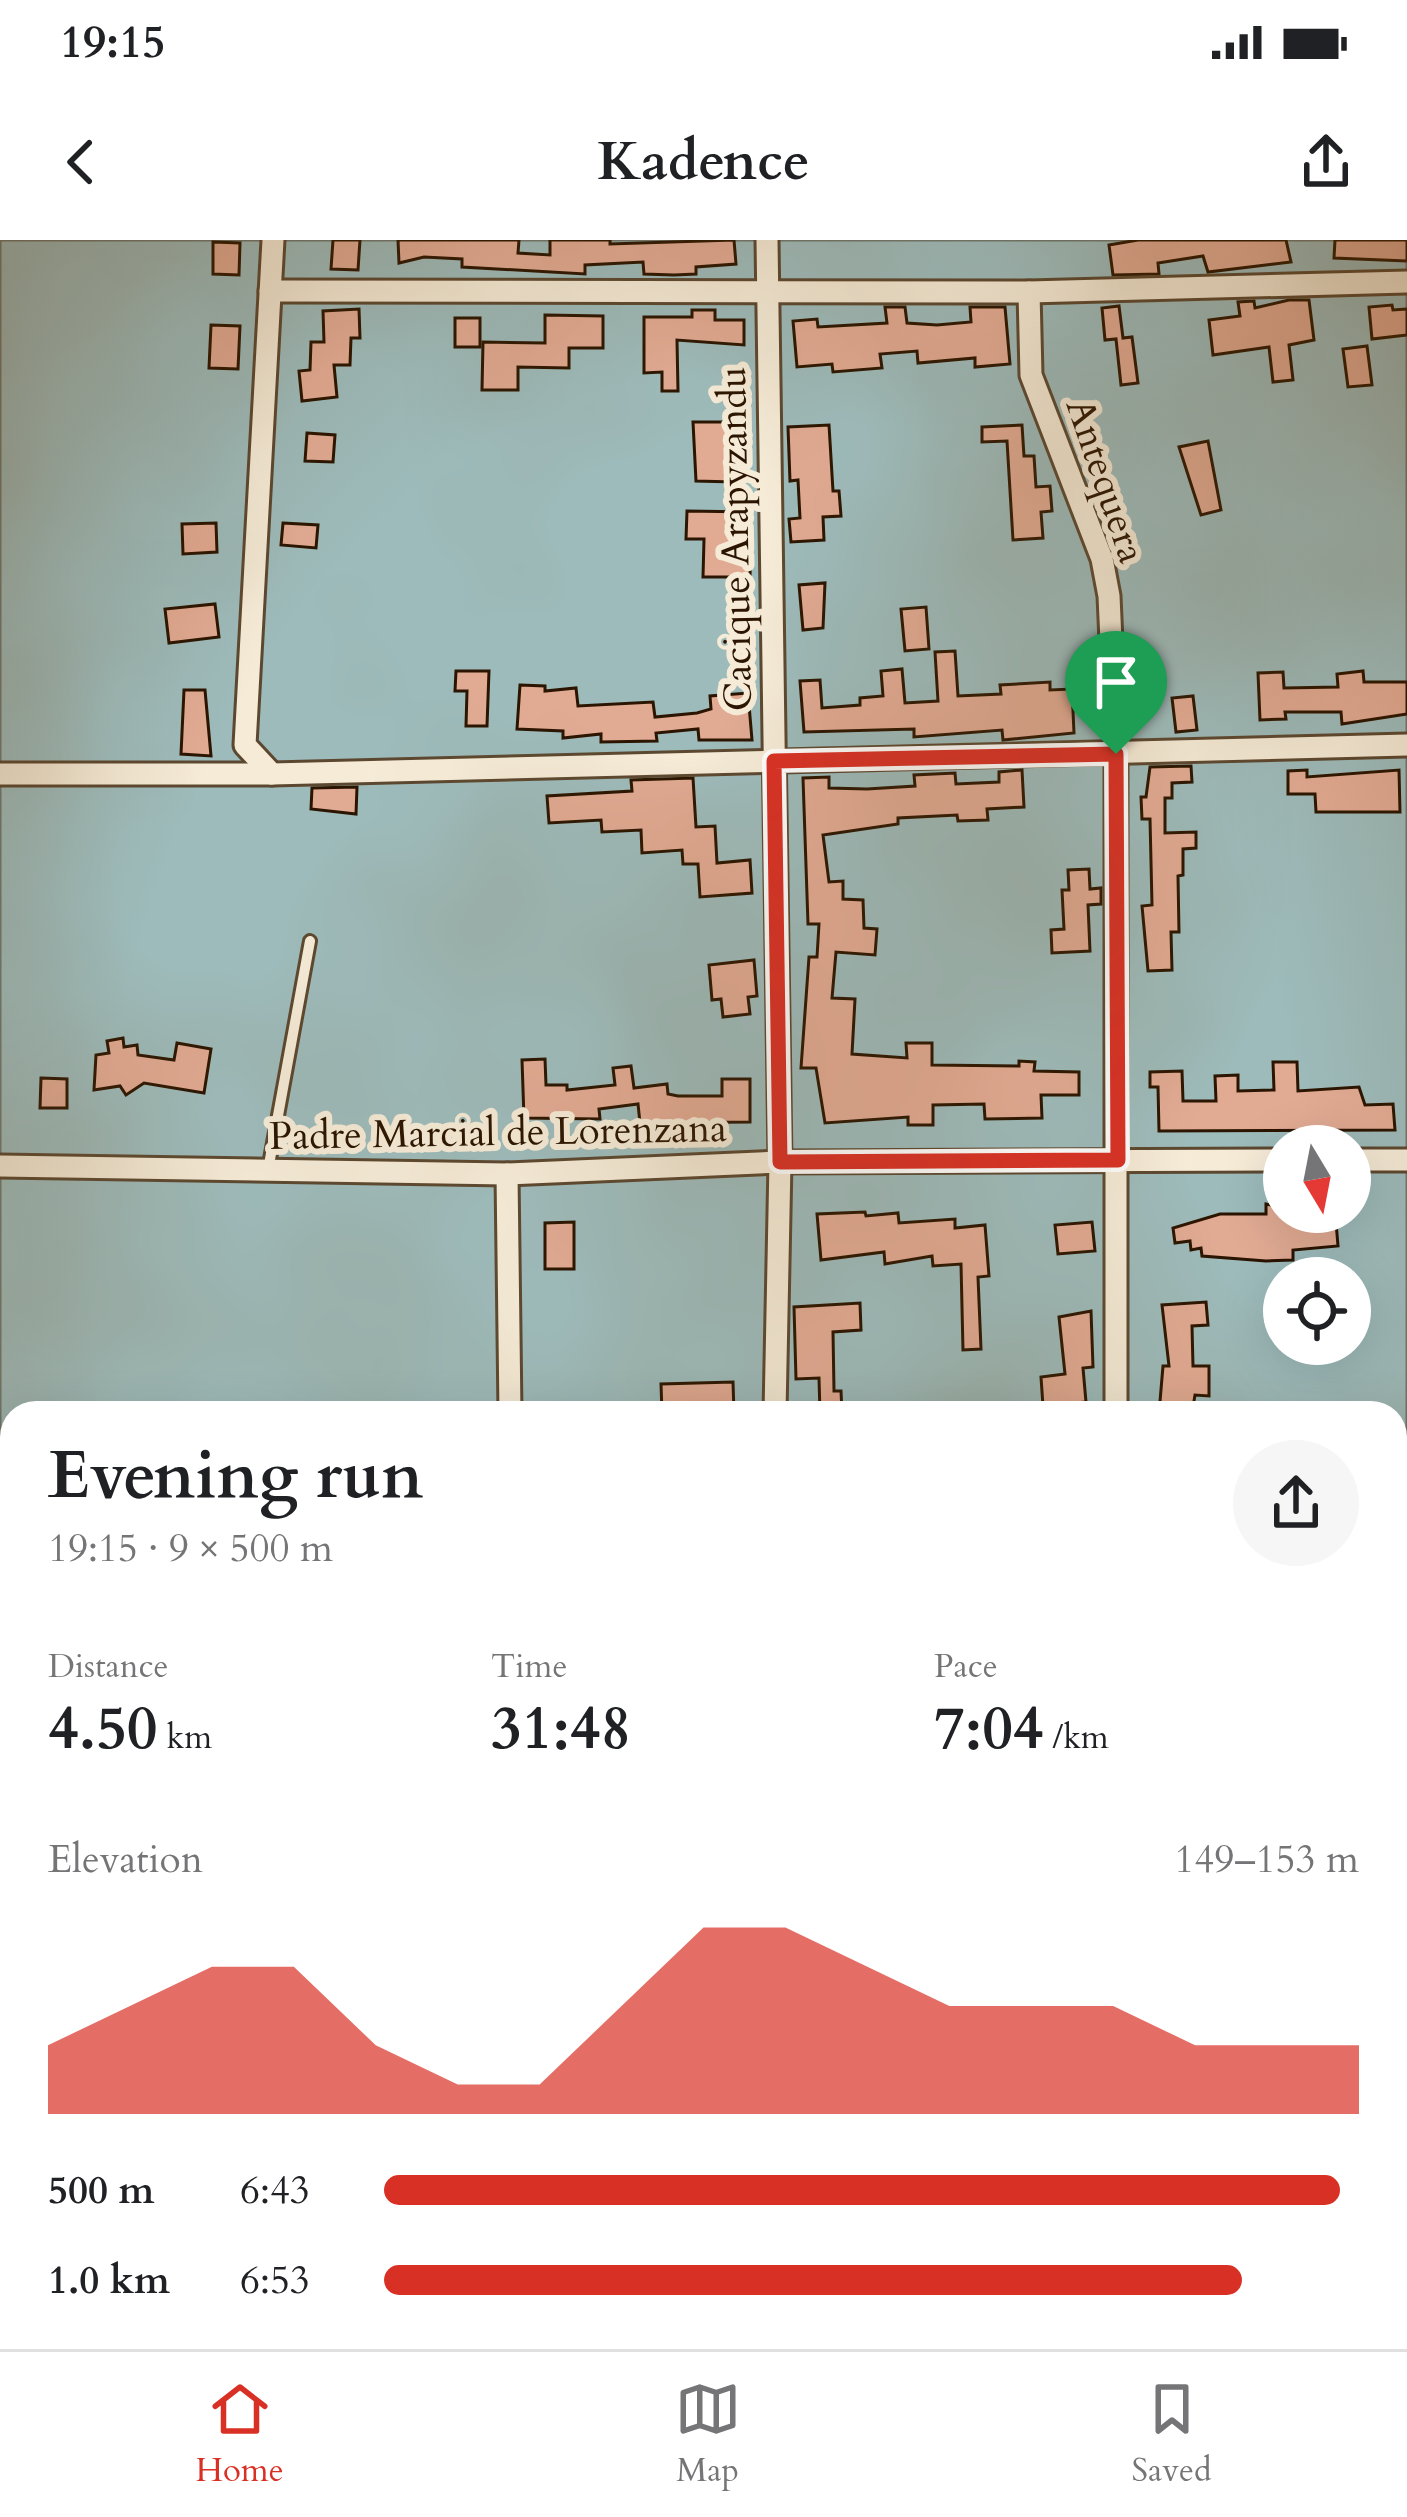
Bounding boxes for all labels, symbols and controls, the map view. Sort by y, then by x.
text: 19:15 [60,12,165,73]
text: Kadence [597,126,810,199]
icon: back [48,129,114,195]
icon: share [1293,129,1359,195]
street label: Cacique Arapyzandu [706,366,765,712]
street label: Antequera [1053,391,1159,570]
pin [1065,631,1167,754]
icon: arrive [1083,649,1149,715]
street label: Padre Marcial de Lorenzana [269,1102,728,1163]
north arrow [1263,1125,1371,1233]
map controls [1263,1125,1371,1365]
button: locate [1263,1257,1371,1365]
text: Evening run [48,1432,423,1521]
button: share [1233,1440,1359,1566]
text: 19:15 · 9 × 500 m [48,1522,333,1575]
text: Distance [48,1644,169,1689]
text: Time [491,1644,567,1689]
text: Pace [934,1644,998,1689]
text: 4.50 [48,1689,158,1770]
text: 31:48 [491,1689,631,1770]
text: 7:04 [934,1689,1044,1770]
text: km [158,1715,212,1760]
text: /km [1044,1715,1109,1760]
text: Elevation [48,1833,203,1886]
text: 149–153 m [1174,1833,1359,1886]
text: 500 m [48,2164,154,2217]
text: 6:43 [240,2164,310,2217]
text: 1.0 km [48,2254,170,2307]
text: 6:53 [240,2254,310,2307]
tab: Home [195,2376,284,2493]
tab: Map [675,2376,741,2493]
tab: Saved [1132,2376,1212,2493]

